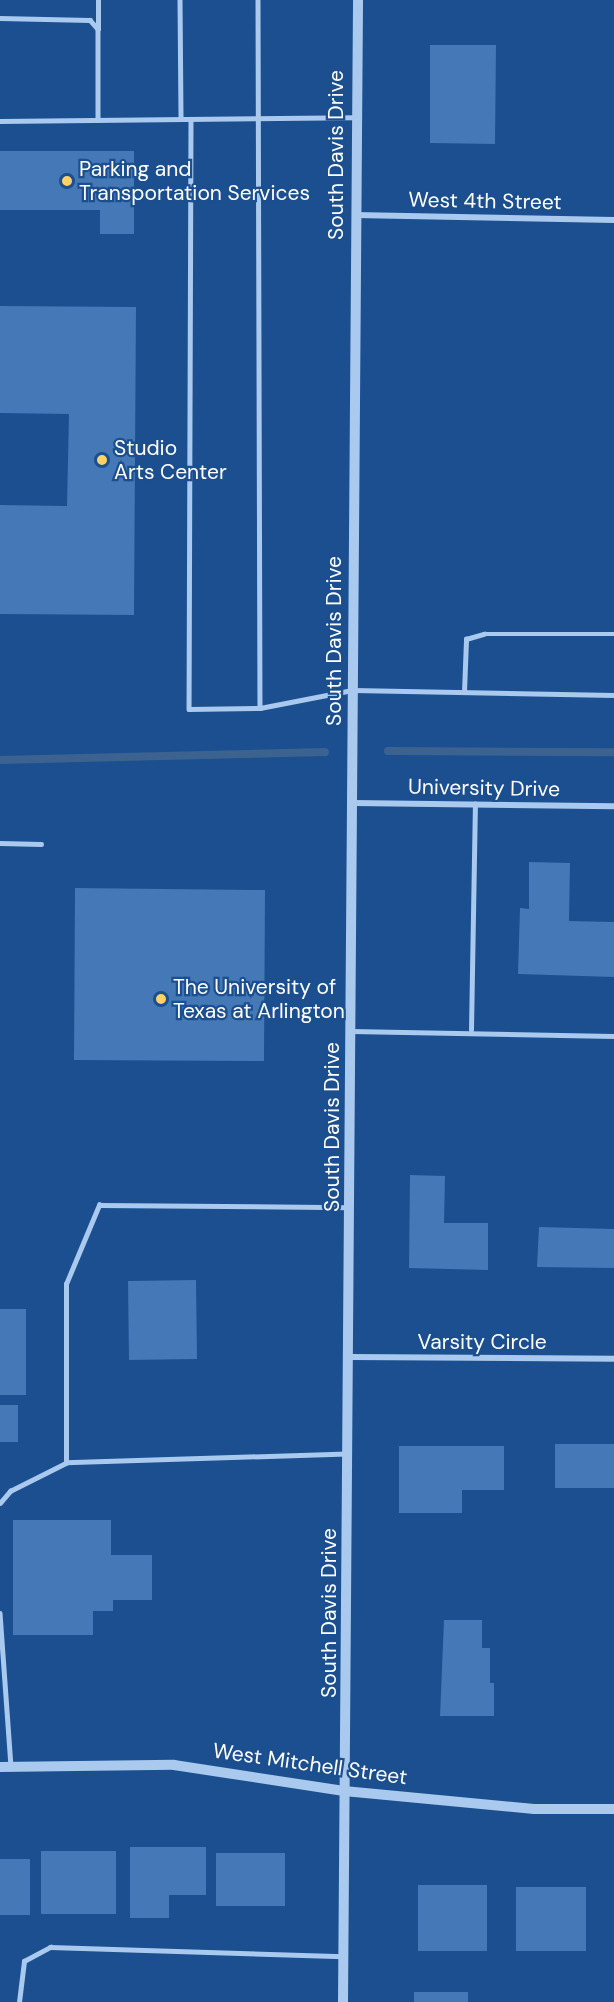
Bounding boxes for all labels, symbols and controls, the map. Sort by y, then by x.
street label: South Davis Drive [323,70,349,240]
place label: Parking and Transportation Services [79,156,310,206]
marker: Parking and Transportation Services [60,174,74,188]
street label: West 4th Street [408,187,562,215]
place label: Studio Arts Center [114,435,227,485]
marker: Studio Arts Center [95,453,109,467]
street label: South Davis Drive [321,556,347,726]
street label: University Drive [408,774,560,802]
place label: The University of Texas at Arlington [173,974,345,1024]
marker: The University of Texas at Arlington [154,992,168,1006]
street label: South Davis Drive [319,1042,345,1212]
street label: Varsity Circle [417,1329,547,1355]
street label: South Davis Drive [316,1528,342,1698]
street label: West Mitchell Street [211,1738,409,1790]

